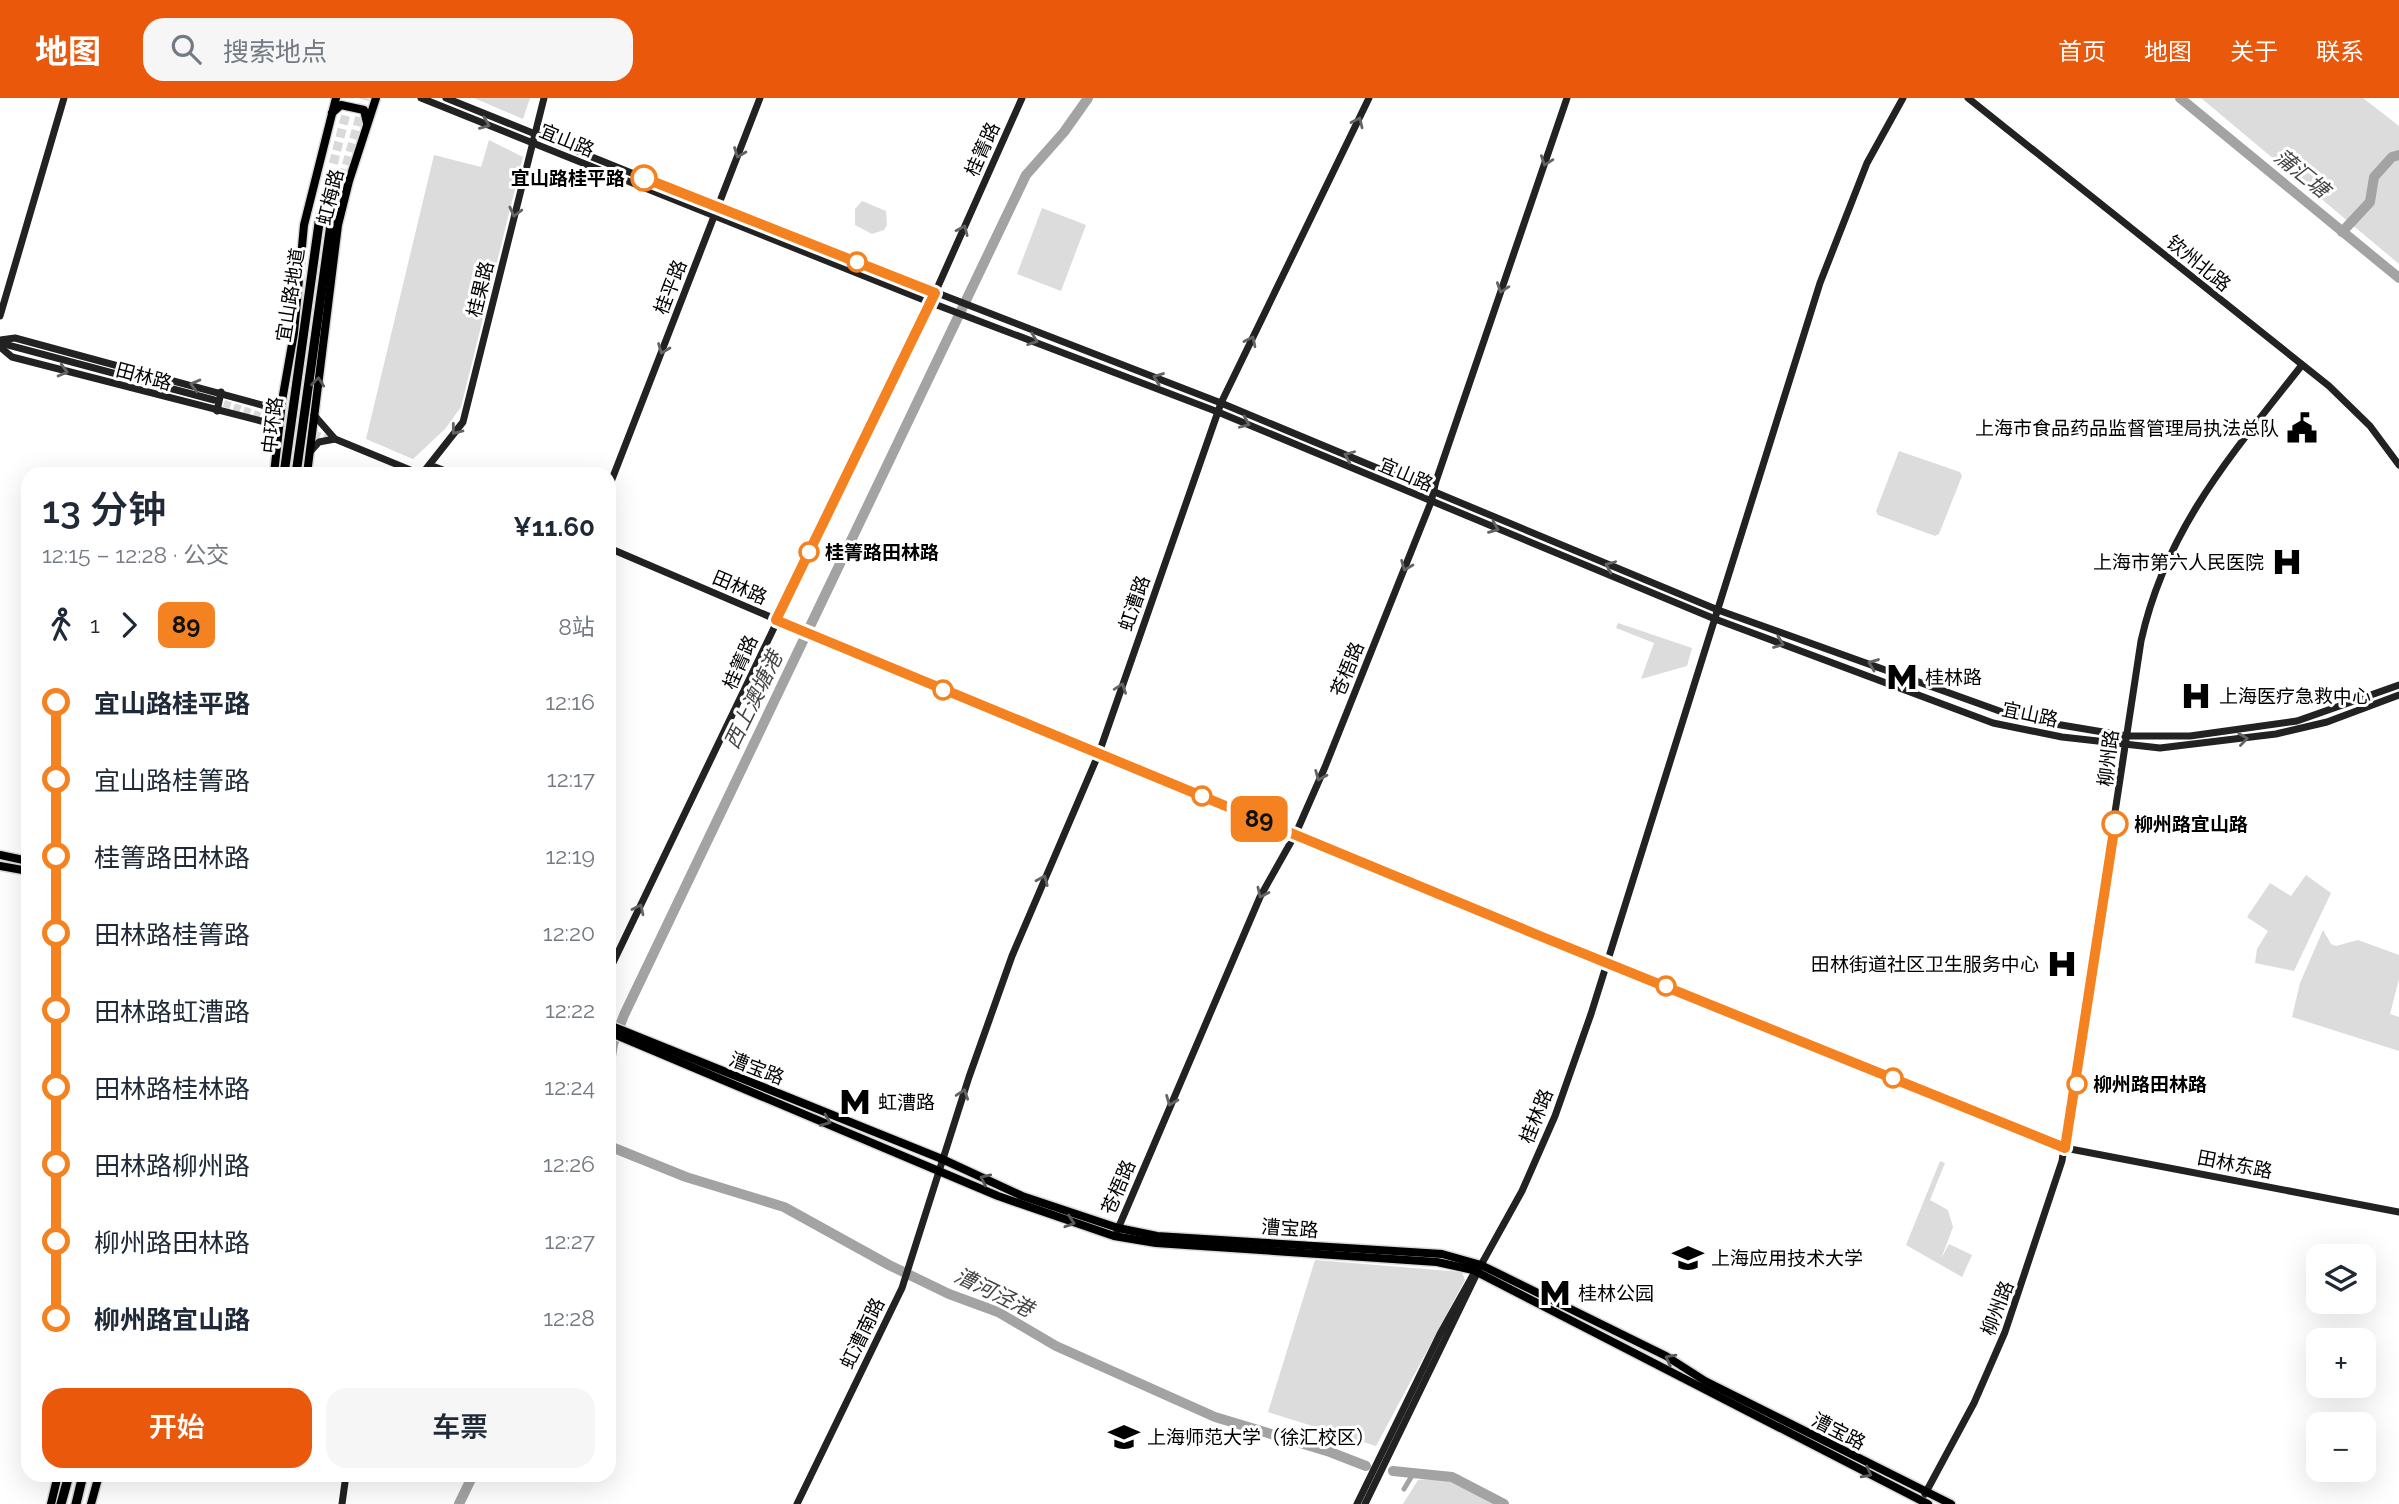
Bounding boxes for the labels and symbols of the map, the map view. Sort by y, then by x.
one-way arrow [478,115,490,129]
one-way arrow [1349,117,1363,129]
street label: 桂箐路 [960,118,1004,180]
street label: 宜山路 [536,119,598,161]
water label: 蒲汇塘 [2270,143,2337,204]
one-way arrow [733,146,747,158]
one-way arrow [1540,154,1554,166]
marker: 宜山路桂平路 [631,165,657,191]
street label: 虹梅路 [312,167,348,227]
place label: 宜山路桂平路 [511,167,625,189]
one-way arrow [509,206,523,218]
one-way arrow [955,225,969,238]
street label: 钦州北路 [2163,231,2235,295]
street label: 宜山路地道 [272,246,308,344]
unlabelled marker [847,252,867,272]
street label: 桂平路 [650,256,690,318]
street label: 桂果路 [462,259,498,319]
one-way arrow [1496,282,1510,294]
one-way arrow [1027,332,1039,346]
one-way arrow [1243,336,1257,348]
one-way arrow [657,342,671,354]
street label: 田林路 [114,358,174,394]
one-way arrow [57,363,69,377]
one-way arrow [1152,372,1164,386]
one-way arrow [310,376,325,388]
one-way arrow [189,378,201,393]
street label: 中环路 [258,395,286,455]
public building icon: 上海市食品药品监督管理局执法总队 [2285,411,2319,445]
one-way arrow [1238,415,1250,429]
place label: 上海市食品药品监督管理局执法总队 [1975,417,2279,439]
one-way arrow [452,423,465,435]
one-way arrow [1344,450,1356,464]
street label: 宜山路 [1375,453,1437,495]
one-way arrow [1488,520,1500,534]
place label: 桂箐路田林路 [825,541,939,563]
marker: 桂箐路田林路 [799,542,819,562]
hospital icon: 上海市第六人民医院 [2270,545,2304,579]
place label: 上海市第六人民医院 [2093,551,2264,573]
one-way arrow [1400,559,1414,571]
one-way arrow [1604,560,1617,574]
street label: 田林路 [709,566,771,608]
street label: 虹漕路 [1114,572,1154,634]
street label: 桂箐路 [718,631,762,693]
one-way arrow [1773,635,1785,649]
street label: 苍梧路 [1326,638,1368,700]
water label: 西上澳塘港 [719,645,789,753]
one-way arrow [1868,659,1880,673]
metro station icon: 桂林路 [1885,660,1919,694]
place label: 桂林路 [1925,666,1982,688]
hospital icon: 上海医疗急救中心 [2179,679,2213,713]
unlabelled marker [933,680,953,700]
one-way arrow [1113,683,1127,695]
place label: 上海医疗急救中心 [2219,685,2371,707]
street label: 宜山路 [2000,697,2060,731]
street label: 柳州路 [2094,728,2122,788]
one-way arrow [2237,732,2249,747]
one-way arrow [1314,769,1328,782]
unlabelled marker [1192,786,1212,806]
line badge: 89 [1228,796,1290,842]
marker: 柳州路宜山路 [2102,811,2128,837]
place label: 柳州路宜山路 [2134,813,2248,835]
one-way arrow [1034,875,1048,887]
one-way arrow [1257,886,1271,898]
one-way arrow [630,904,644,916]
hospital icon: 田林街道社区卫生服务中心 [2045,947,2079,981]
place label: 田林街道社区卫生服务中心 [1811,953,2039,975]
unlabelled marker [1656,976,1676,996]
street label: 漕宝路 [726,1048,788,1088]
unlabelled marker [1883,1068,1903,1088]
place label: 柳州路田林路 [2093,1073,2207,1095]
marker: 柳州路田林路 [2067,1074,2087,1094]
metro station icon: 虹漕路 [838,1085,872,1119]
street label: 桂林路 [1515,1085,1557,1147]
one-way arrow [955,1088,970,1100]
place label: 虹漕路 [878,1091,935,1113]
one-way arrow [1165,1094,1179,1107]
one-way arrow [819,1113,831,1127]
street label: 田林东路 [2196,1146,2274,1182]
street label: 苍梧路 [1097,1156,1139,1218]
one-way arrow [980,1173,993,1187]
one-way arrow [1064,1214,1076,1229]
street label: 漕宝路 [1261,1215,1319,1241]
school or university icon: 上海应用技术大学 [1671,1241,1705,1275]
place label: 上海应用技术大学 [1711,1247,1863,1269]
water label: 漕河泾港 [951,1262,1040,1323]
metro station icon: 桂林公园 [1538,1276,1572,1310]
street label: 柳州路 [1977,1277,2017,1339]
place label: 桂林公园 [1578,1282,1654,1304]
street label: 虹漕南路 [835,1294,889,1372]
one-way arrow [1665,1353,1677,1367]
street label: 漕宝路 [1809,1408,1869,1454]
school or university icon: 上海师范大学（徐汇校区） [1107,1420,1141,1454]
place label: 上海师范大学（徐汇校区） [1147,1426,1375,1448]
one-way arrow [1859,1464,1872,1478]

